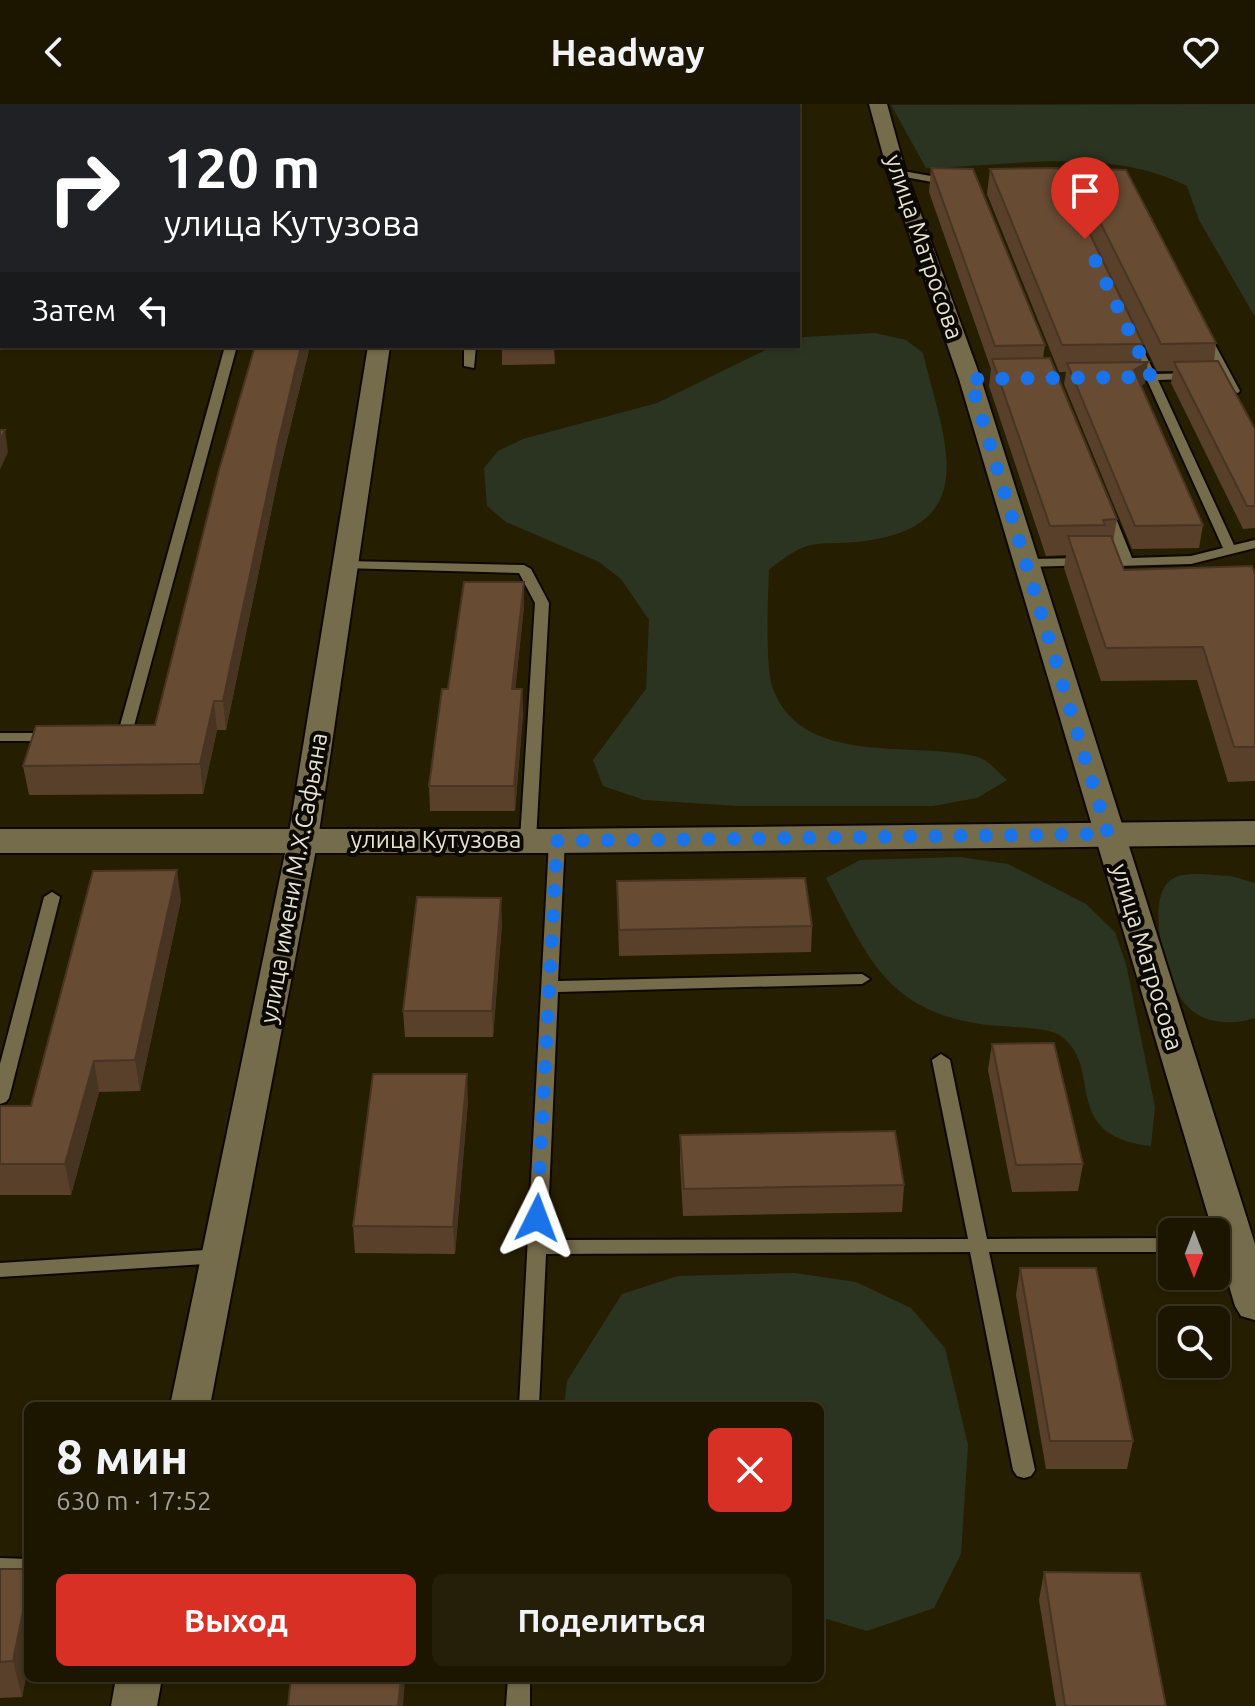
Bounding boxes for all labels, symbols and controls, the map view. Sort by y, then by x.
icon: back [32,30,76,74]
icon: heart [1179,30,1223,74]
text: Headway [550,32,705,73]
icon: right [32,136,136,240]
text: 120 m [164,136,320,199]
street label: улица Матросова [880,151,969,343]
pin [1051,157,1119,239]
icon: arrive [1063,169,1107,213]
text: улица Кутузова [164,202,420,243]
icon: left [132,288,176,332]
text: Затем [32,293,116,327]
street label: улица имени М.Х.Сафьяна [255,730,332,1025]
street label: улица Кутузова [351,826,521,853]
street label: улица Матросова [1106,860,1189,1053]
position arrow [495,1176,579,1260]
north arrow [1158,1218,1230,1290]
map controls [1158,1218,1230,1378]
button: search [1158,1306,1230,1378]
button: close [708,1428,792,1512]
text: 8 мин [56,1429,188,1483]
text: 630 m · 17:52 [56,1486,212,1515]
button: Выход [56,1574,416,1666]
button: Поделиться [432,1574,792,1666]

